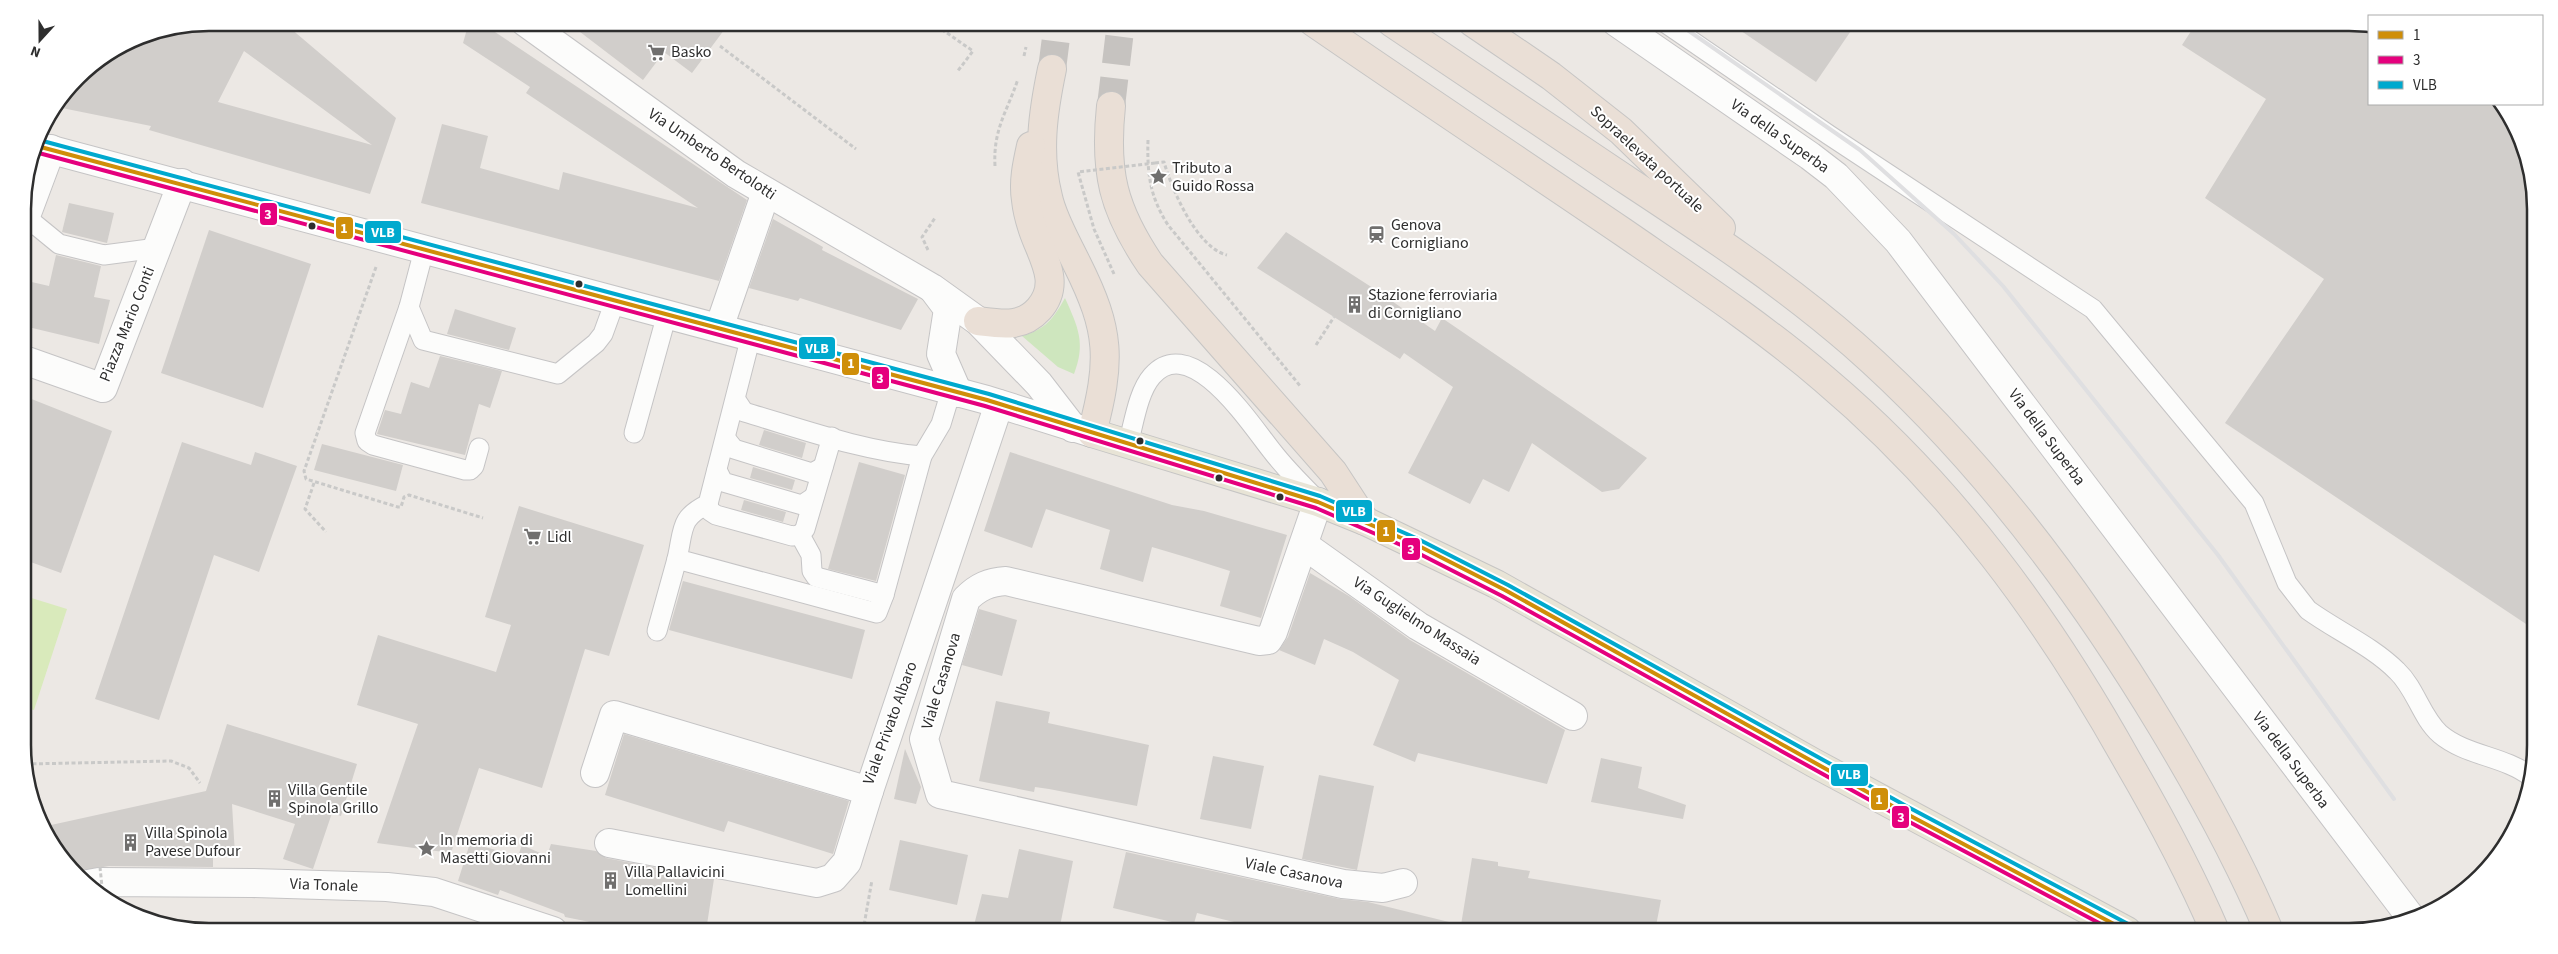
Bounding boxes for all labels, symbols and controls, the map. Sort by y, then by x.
north arrow [15,15,65,65]
legend [2368,15,2543,105]
text: 1 [2413,25,2420,46]
text: N [28,40,44,62]
place label: Basko [671,41,711,63]
supermarket icon: Basko [647,42,667,62]
text: 3 [2413,50,2420,71]
text: VLB [2413,75,2437,96]
street label: Via della Superba [1726,94,1834,178]
street label: Sopraelevata portuale [1585,100,1709,218]
street label: Via Umberto Bertolotti [644,103,780,205]
place label: Tributo a Guido Rossa [1172,157,1254,197]
place icon: Tributo a Guido Rossa [1148,167,1168,187]
line badge: 3 [259,202,278,226]
text: 3 [264,205,272,225]
place label: Genova Cornigliano [1391,214,1469,254]
line badge: 1 [335,216,354,240]
text: 1 [340,219,348,239]
line badge: VLB [364,220,402,244]
unlabelled marker [307,221,317,231]
text: VLB [370,223,395,243]
station icon: Genova Cornigliano [1367,224,1387,244]
street label: Piazza Mario Conti [94,263,160,385]
unlabelled marker [574,279,584,289]
place label: Stazione ferroviaria di Cornigliano [1368,284,1498,324]
building icon: Stazione ferroviaria di Cornigliano [1344,294,1364,314]
line badge: VLB [798,336,836,360]
text: VLB [804,339,829,359]
line badge: 1 [841,352,860,376]
text: 1 [847,354,855,374]
line badge: 3 [871,366,890,390]
text: 3 [876,369,884,389]
street label: Via della Superba [2003,384,2091,490]
unlabelled marker [1135,436,1145,446]
unlabelled marker [1214,473,1224,483]
unlabelled marker [1275,492,1285,502]
line badge: VLB [1335,499,1373,523]
text: VLB [1341,502,1366,522]
line badge: 1 [1376,519,1396,543]
text: 1 [1382,522,1390,542]
place label: Lidl [547,526,572,548]
supermarket icon: Lidl [523,527,543,547]
line badge: 3 [1401,537,1421,561]
text: 3 [1407,540,1415,560]
street label: Via Guglielmo Massaia [1349,571,1485,671]
street label: Viale Casanova [916,630,966,732]
street label: Viale Privato Albaro [858,658,922,788]
street label: Via della Superba [2247,707,2335,813]
line badge: VLB [1830,763,1869,787]
text: VLB [1836,765,1861,785]
place label: Villa Gentile Spinola Grillo [288,779,378,819]
line badge: 1 [1870,787,1889,811]
building icon: Villa Gentile Spinola Grillo [264,789,284,809]
text: 1 [1875,790,1883,810]
line badge: 3 [1891,805,1910,829]
text: 3 [1897,808,1905,828]
place label: Villa Spinola Pavese Dufour [145,822,241,862]
place label: In memoria di Masetti Giovanni [440,829,551,869]
building icon: Villa Spinola Pavese Dufour [121,832,141,852]
place icon: In memoria di Masetti Giovanni [416,839,436,859]
street label: Viale Casanova [1243,852,1345,894]
place label: Villa Pallavicini Lomellini [625,861,725,901]
building icon: Villa Pallavicini Lomellini [601,871,621,891]
street label: Via Tonale [289,873,359,897]

